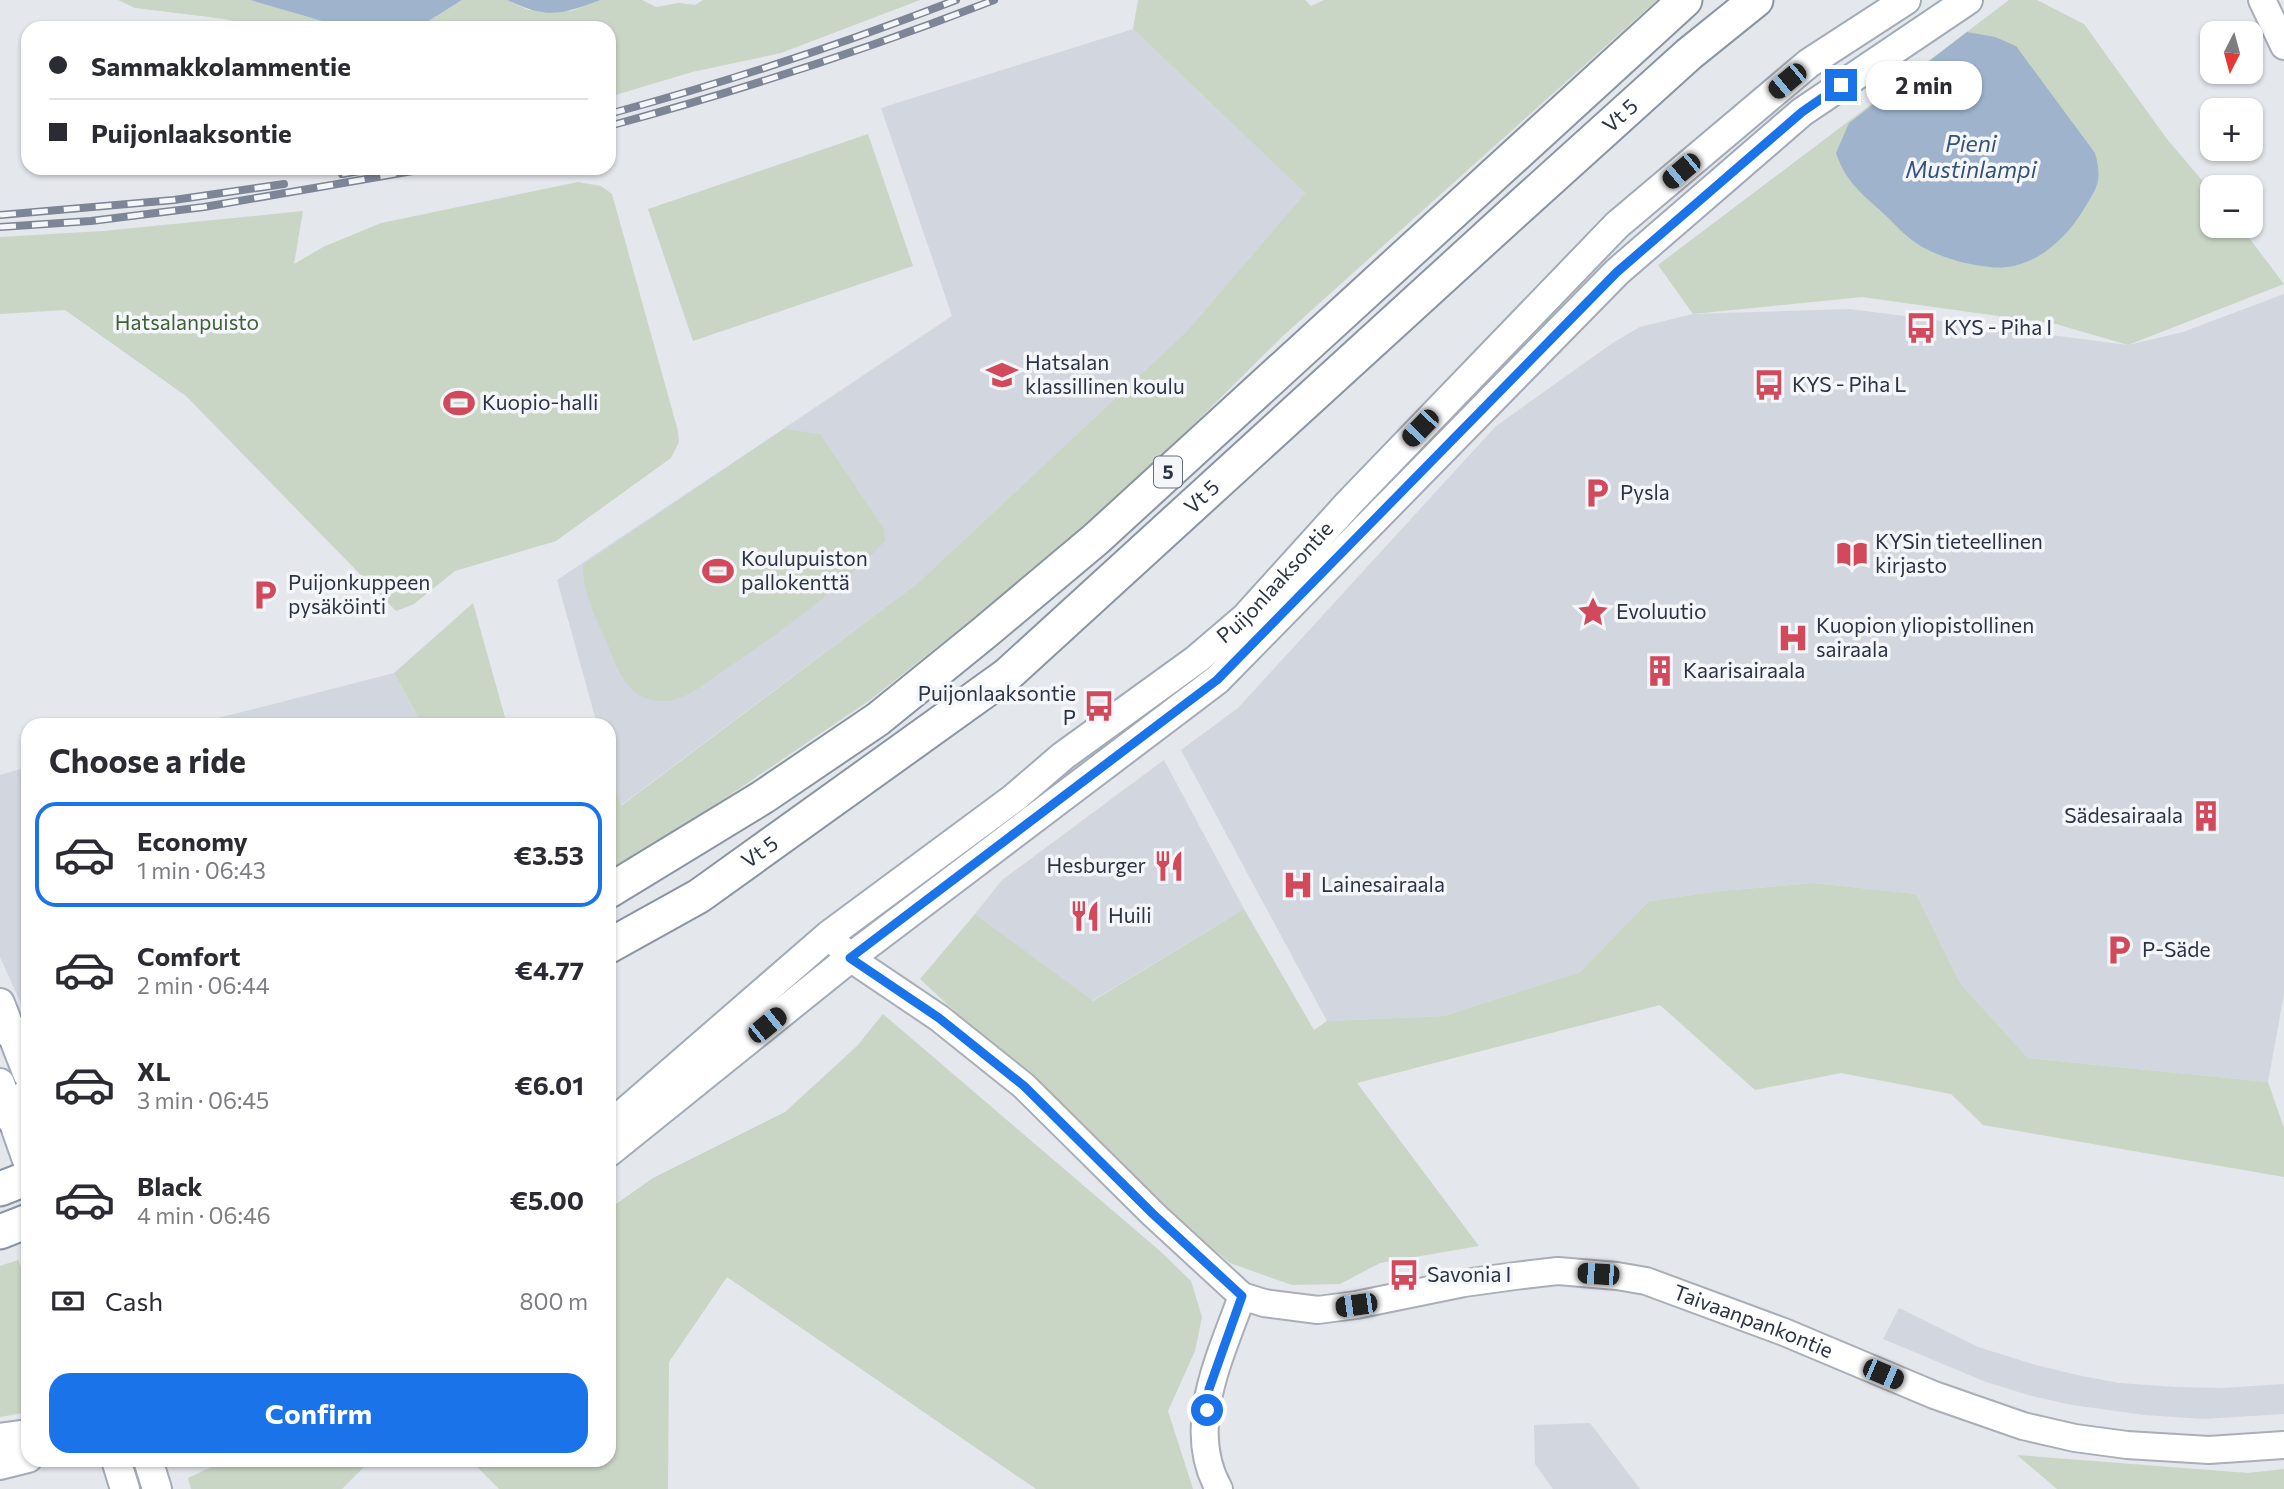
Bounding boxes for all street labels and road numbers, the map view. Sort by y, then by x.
street label: Vt 5 [1597,93,1642,137]
road number: 5 [1154,457,1182,488]
street label: Vt 5 [1178,474,1224,518]
street label: Puijonlaaksontie [1211,516,1337,648]
street label: Vt 5 [736,830,782,872]
street label: Taivaanpankontie [1670,1278,1837,1362]

